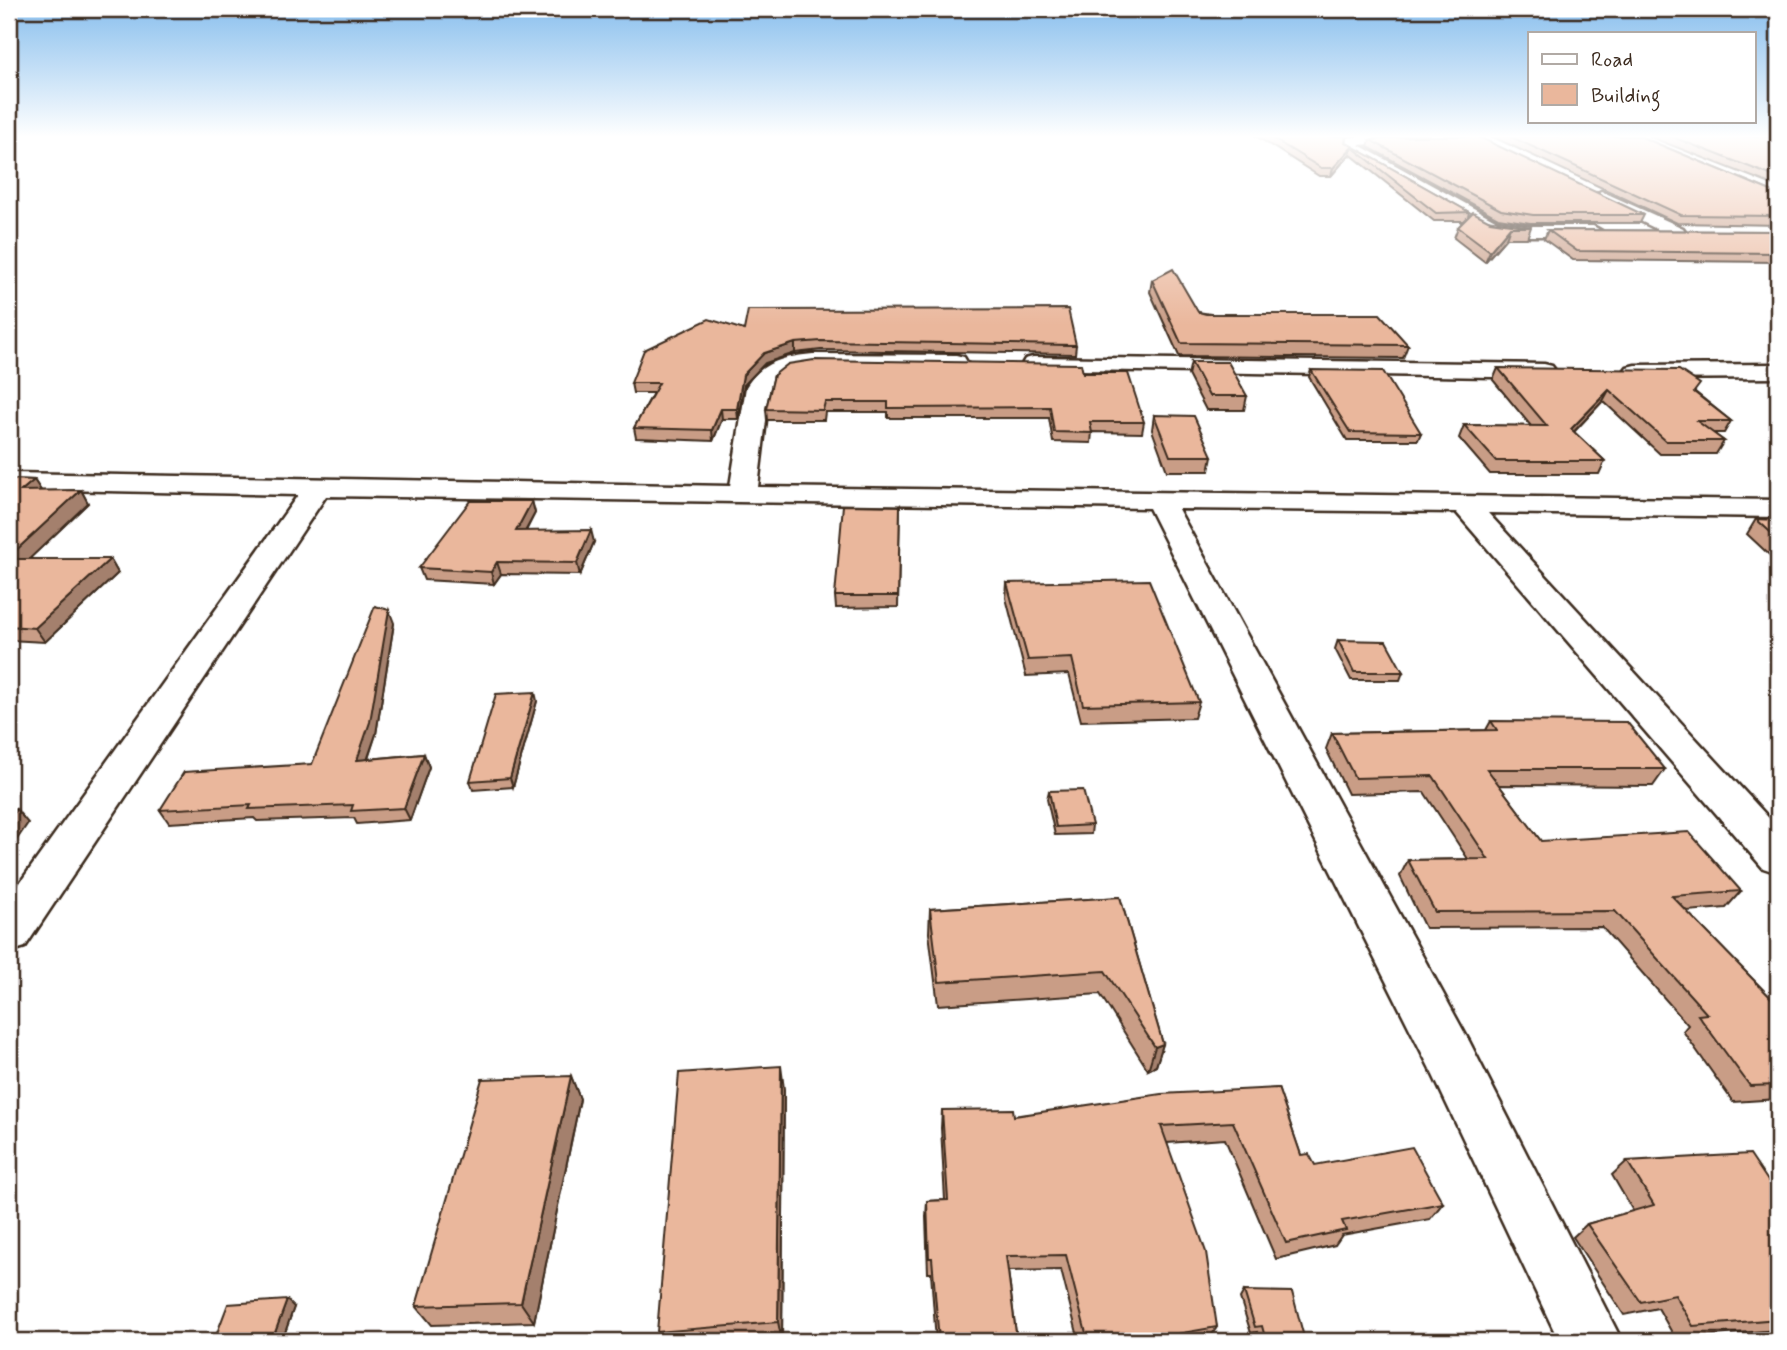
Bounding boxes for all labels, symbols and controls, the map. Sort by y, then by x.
legend [1528,32,1756,122]
text: Road [1591,46,1633,74]
text: Building [1591,82,1661,112]

